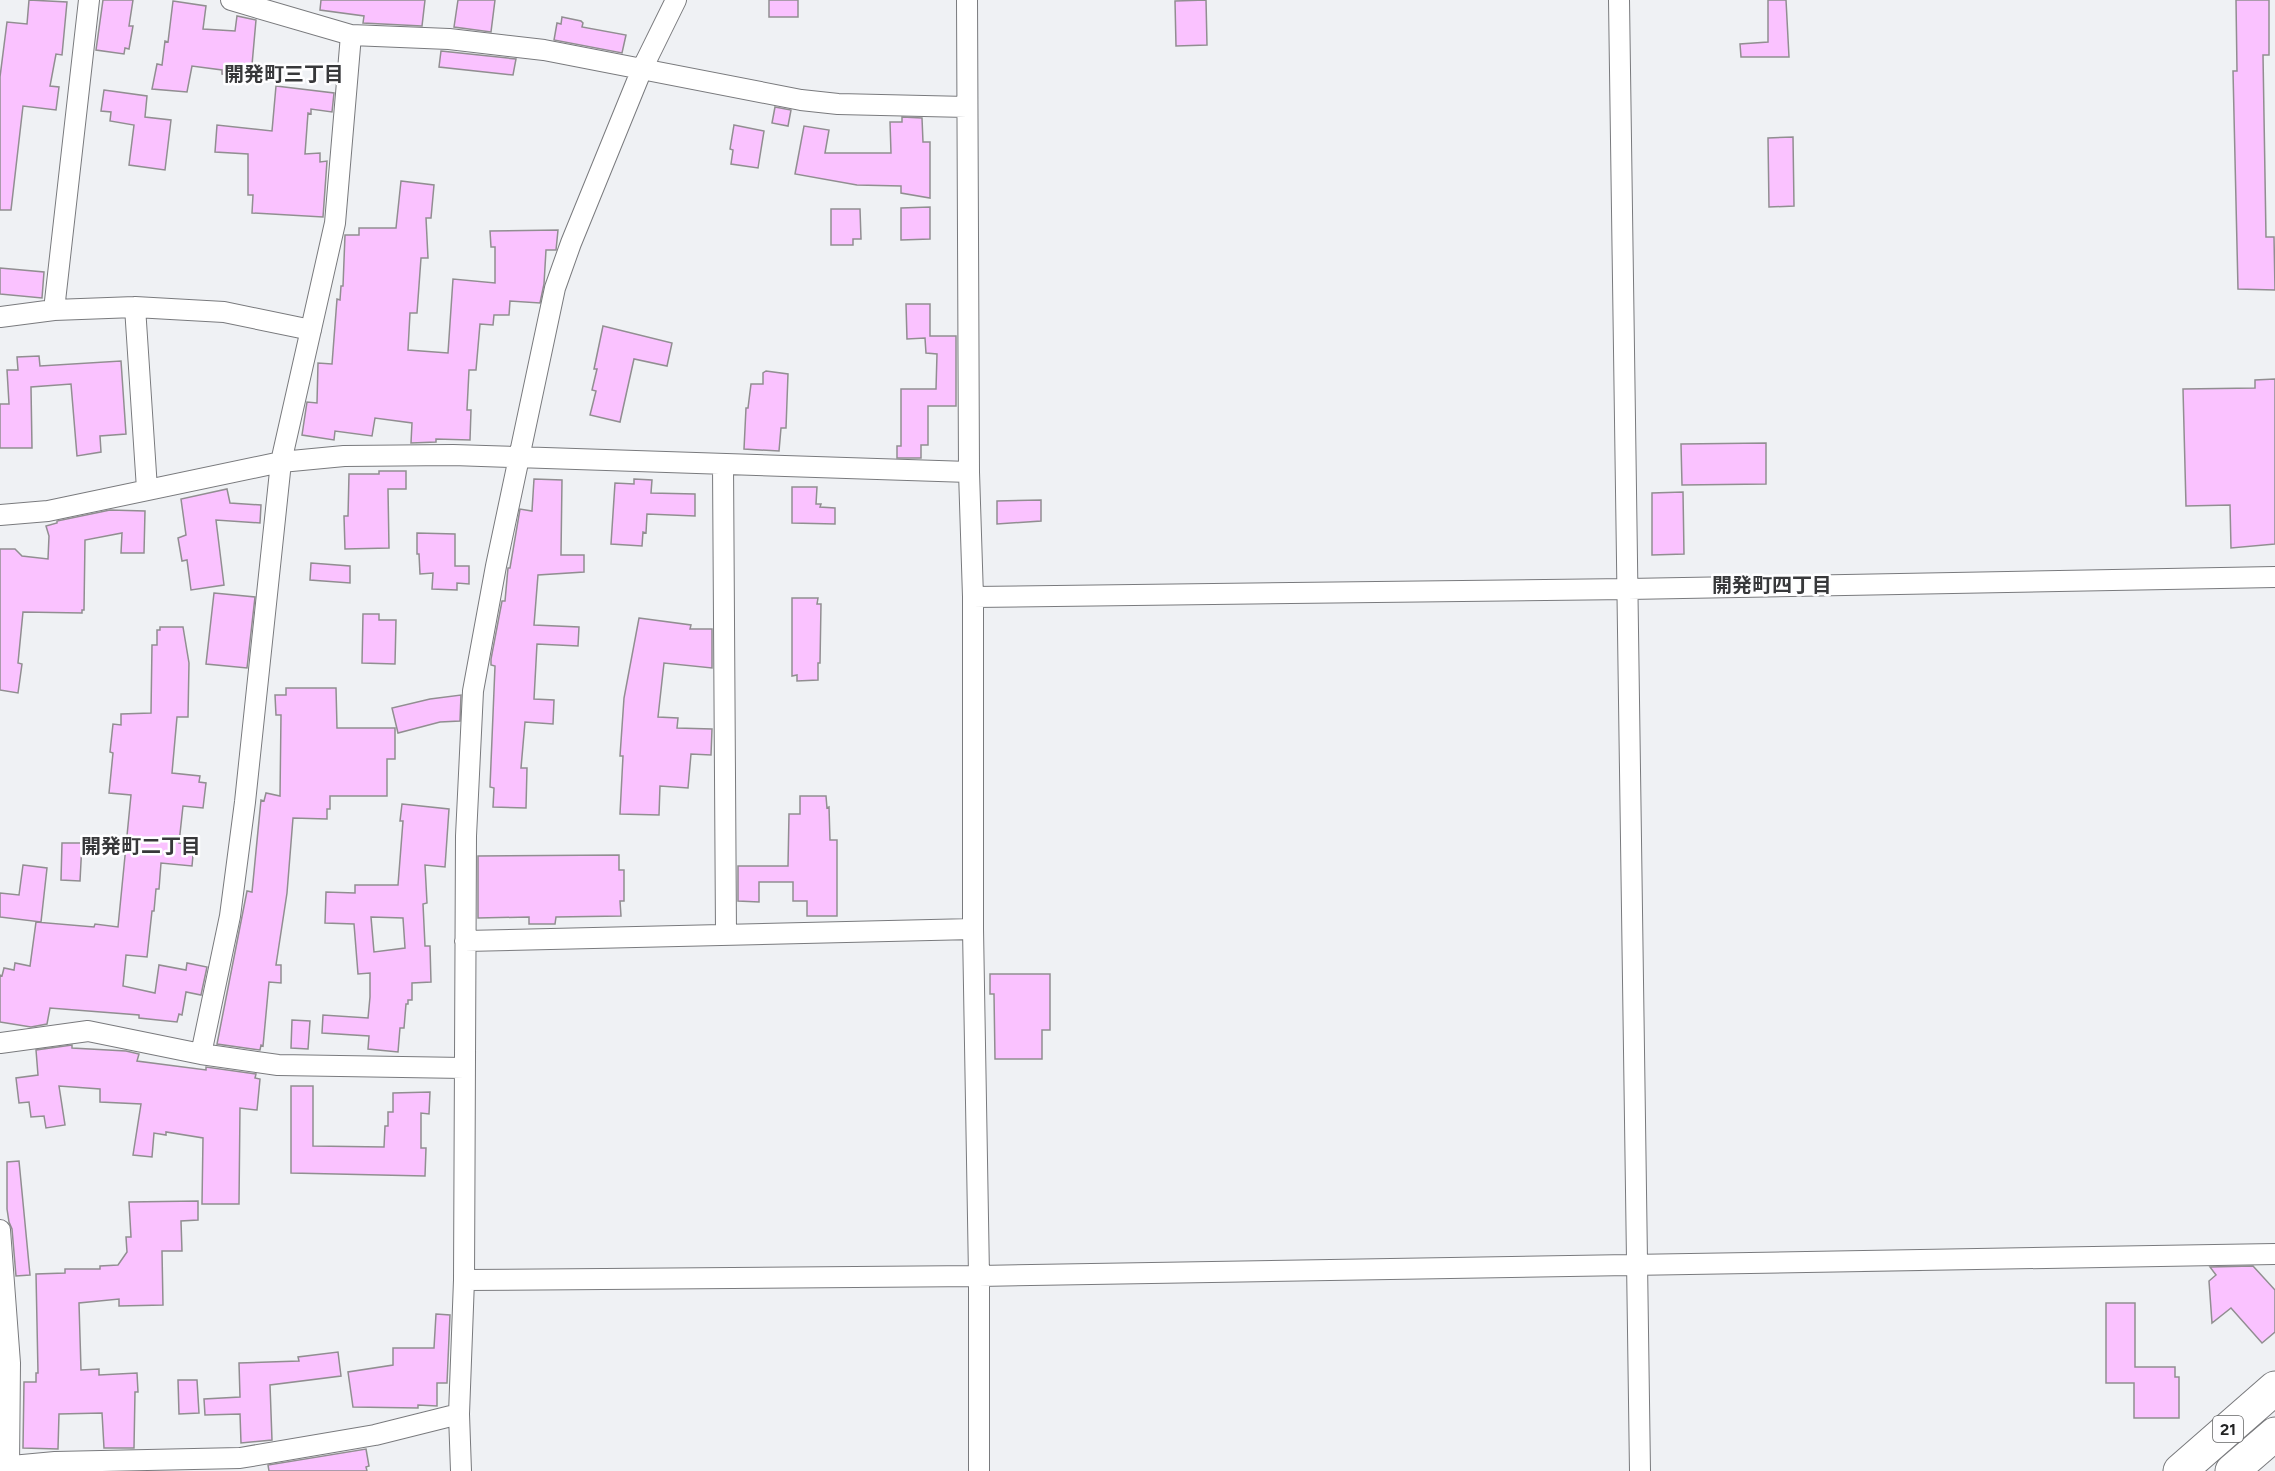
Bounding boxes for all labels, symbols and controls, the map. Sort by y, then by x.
district label: 開発町三丁目 [224,62,344,86]
district label: 開発町四丁目 [1712,573,1832,597]
district label: 開発町二丁目 [81,834,201,858]
road number: 21 [2213,1416,2243,1442]

